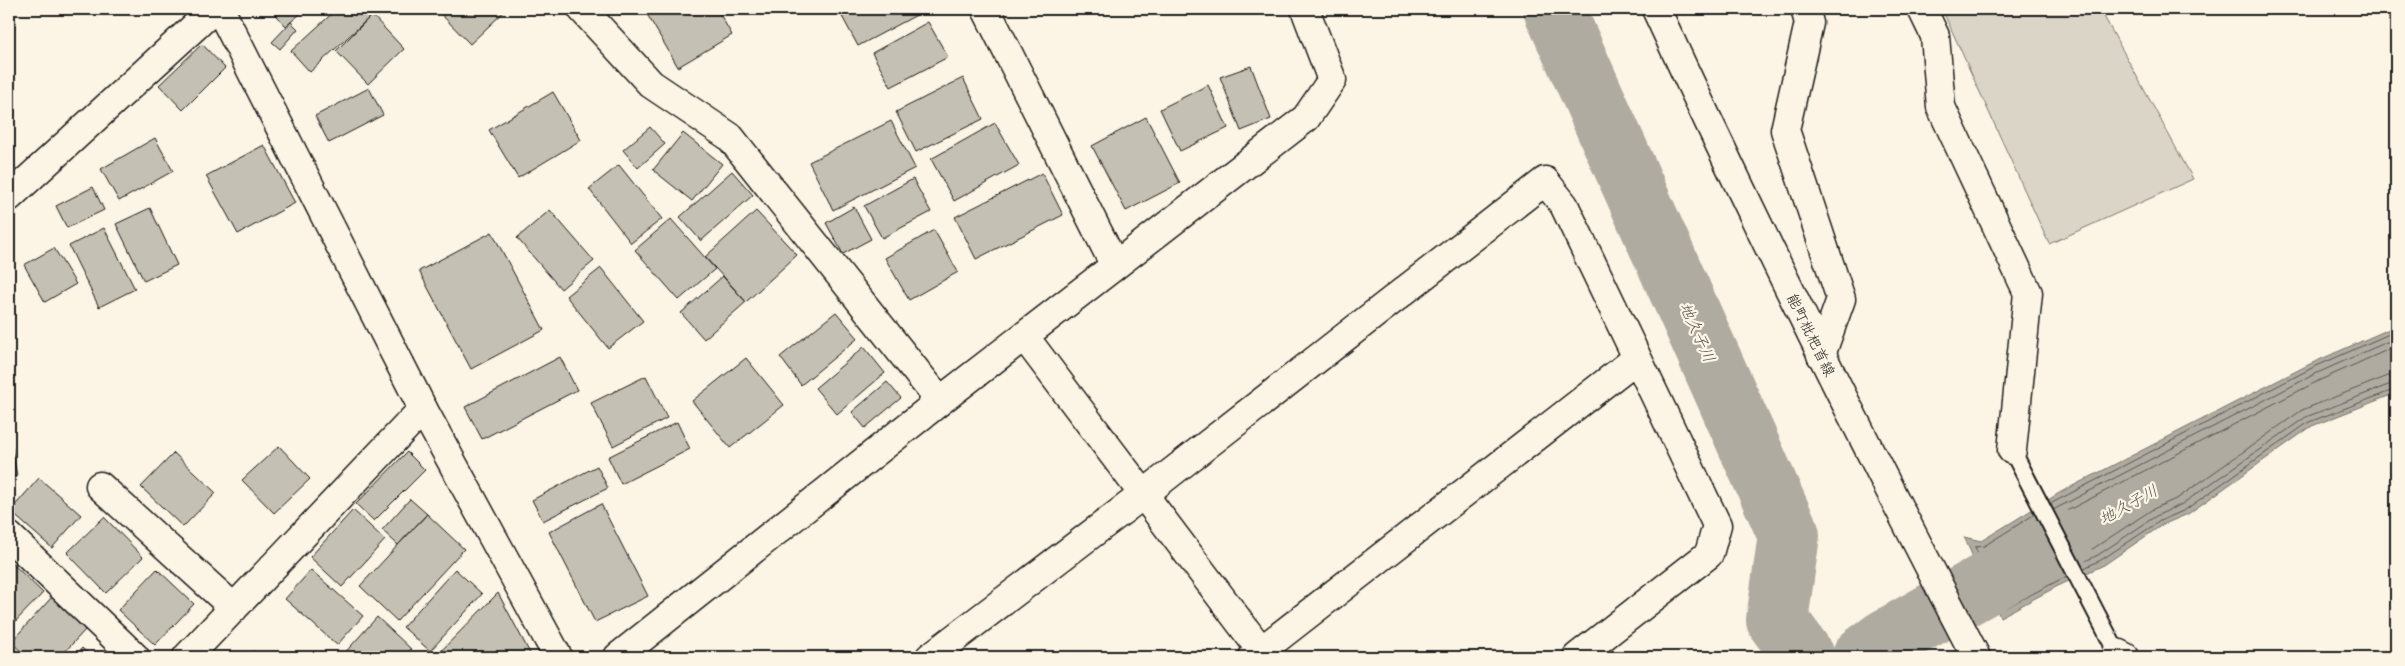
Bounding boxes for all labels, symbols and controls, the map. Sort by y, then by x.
street label: 能町枇杷首線 [1783,290,1841,379]
water label: 地久子川 [1676,298,1721,365]
water label: 地久子川 [2095,479,2161,528]

